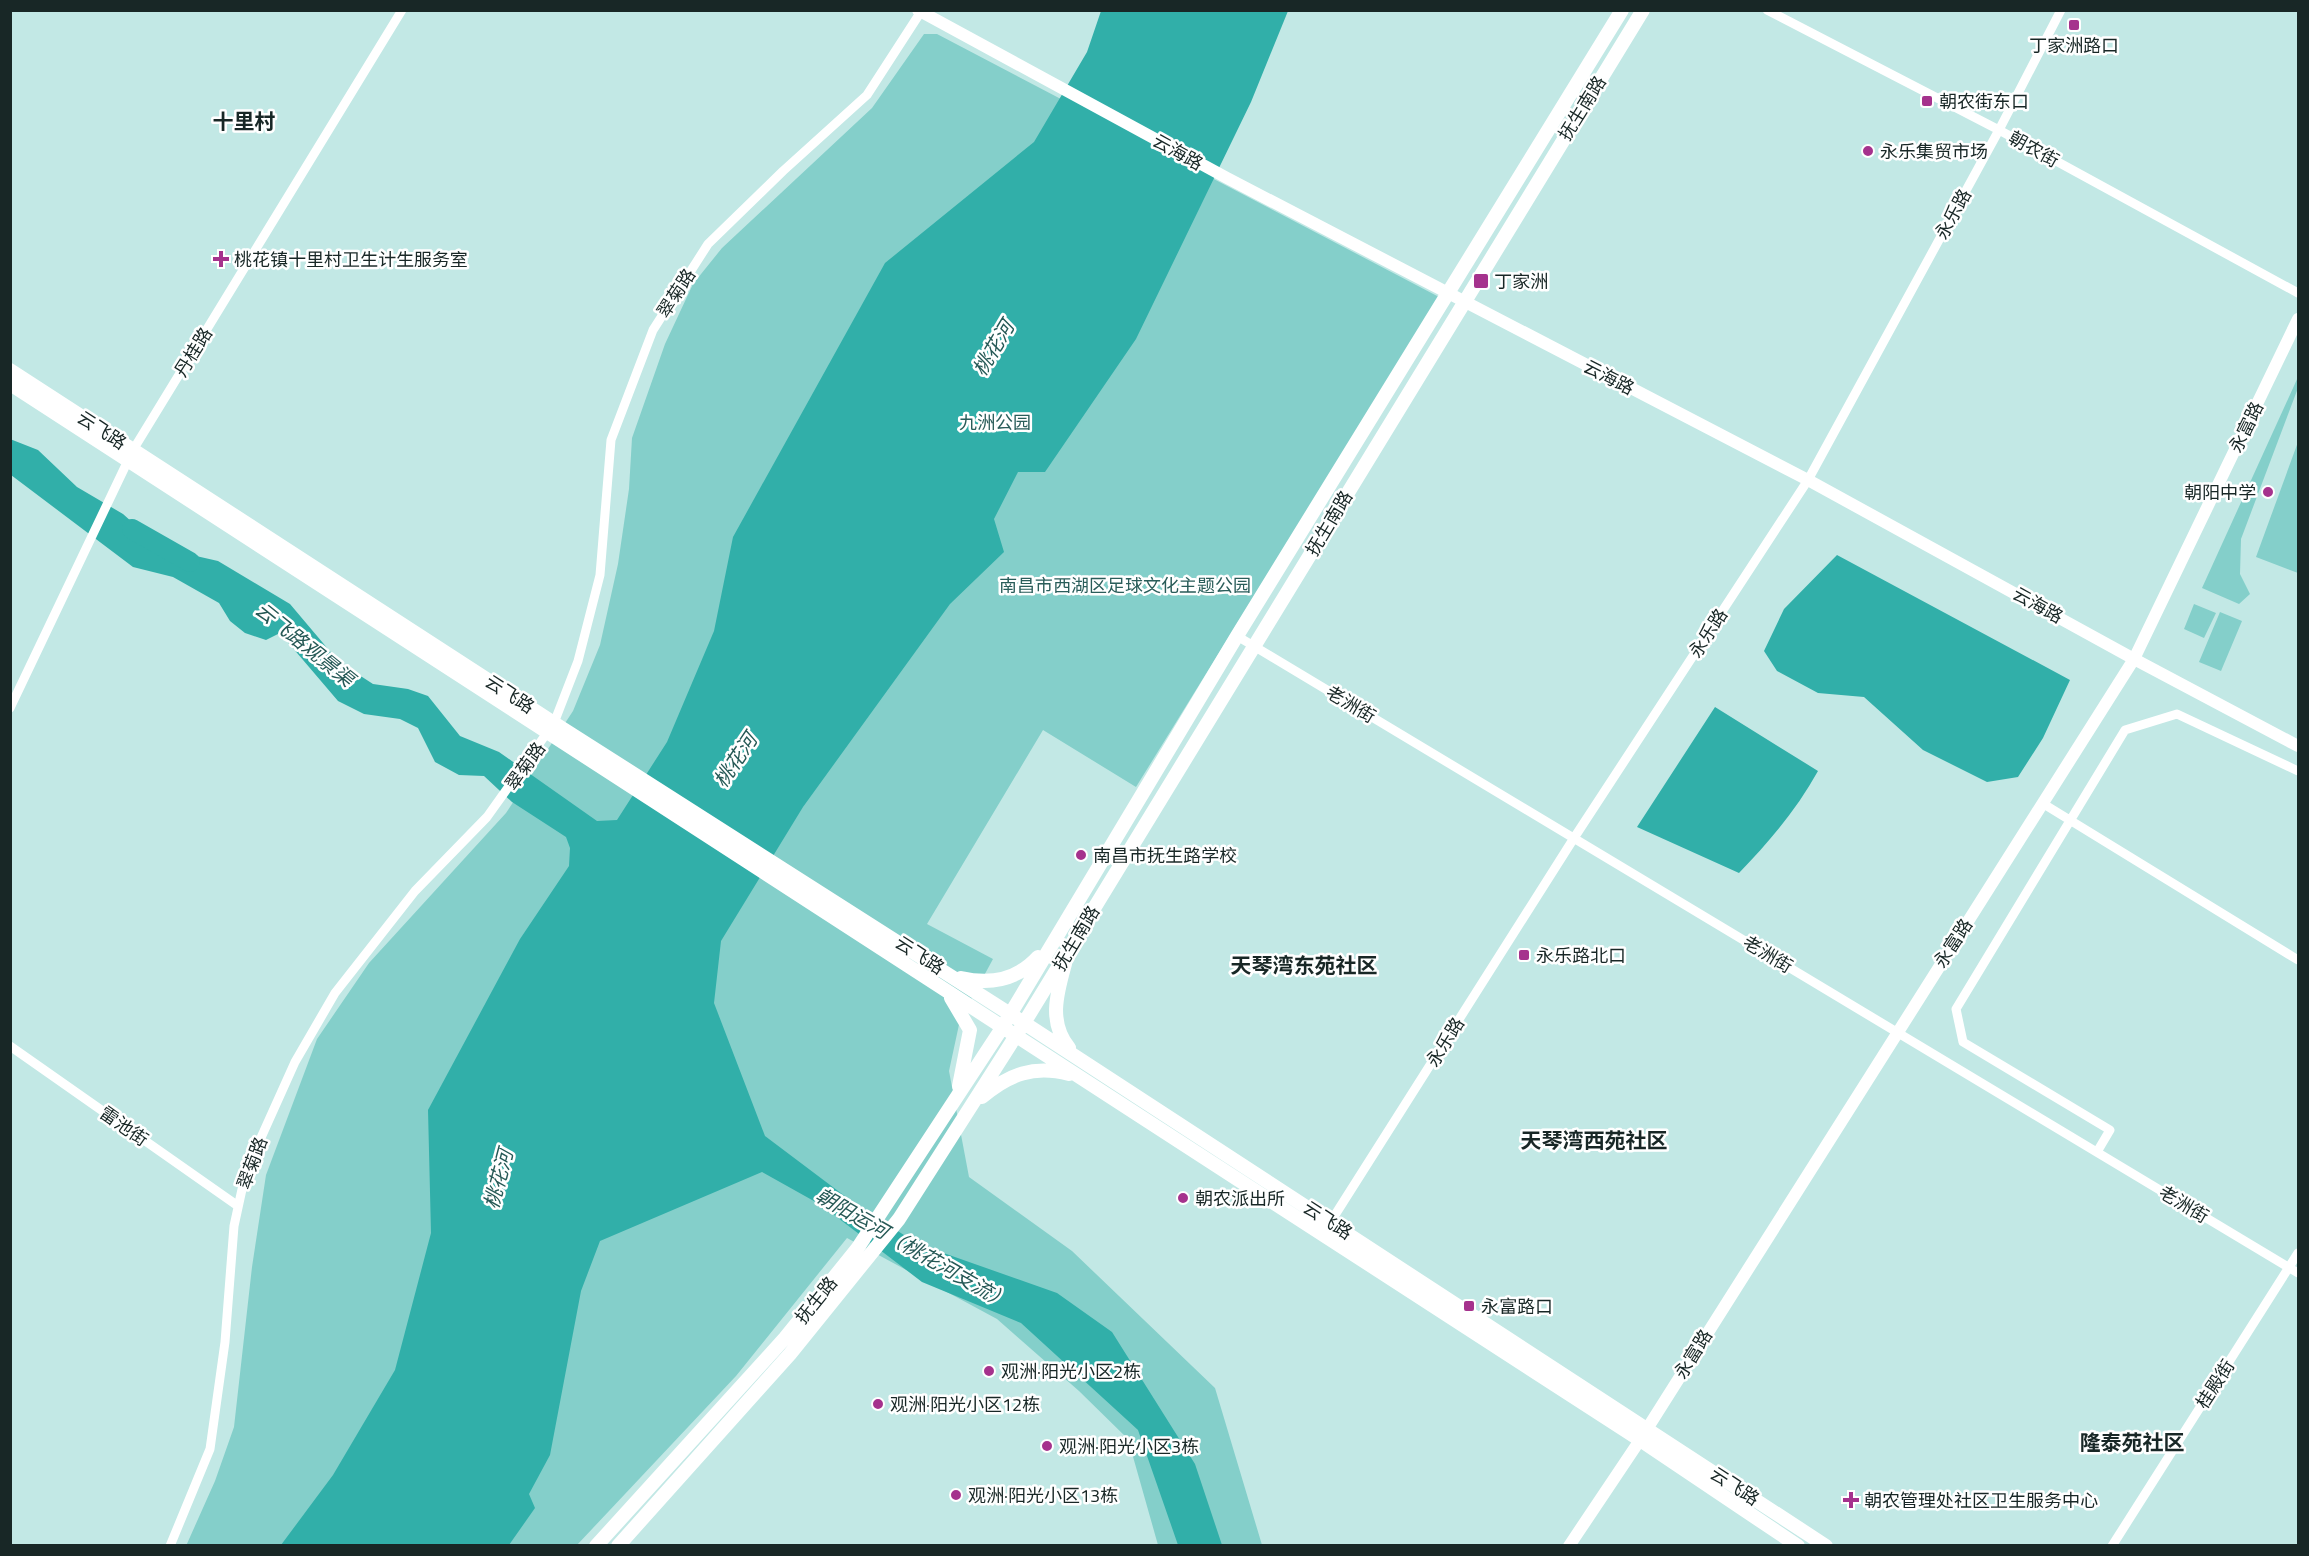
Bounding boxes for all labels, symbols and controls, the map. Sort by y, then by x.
marker: 丁家洲路口 [2067,18,2081,32]
place label: 丁家洲路口 [2029,32,2119,59]
street label: 抚生南路 [1551,70,1613,146]
place label: 朝农街东口 [1939,88,2029,115]
marker: 朝农街东口 [1920,94,1934,108]
district label: 十里村 [213,105,276,137]
street label: 朝农街 [2004,124,2064,174]
street label: 云海路 [1148,127,1208,177]
place label: 永乐集贸市场 [1880,138,1988,165]
marker: 永乐集贸市场 [1861,144,1875,158]
street label: 永乐路 [1928,184,1978,244]
place label: 桃花镇十里村卫生计生服务室 [234,246,468,273]
marker: 桃花镇十里村卫生计生服务室 [212,250,230,268]
street label: 翠菊路 [650,263,702,323]
place label: 丁家洲 [1494,268,1548,295]
marker: 丁家洲 [1472,272,1490,290]
water label: 桃花河 [964,311,1024,382]
street label: 丹桂路 [167,322,219,382]
street label: 云海路 [1579,353,1639,401]
street label: 永富路 [2222,397,2270,457]
street label: 云飞路 [72,404,132,456]
park label: 九洲公园 [959,409,1031,436]
place label: 朝阳中学 [2184,479,2256,506]
street label: 抚生南路 [1299,485,1359,561]
marker: 朝阳中学 [2261,485,2275,499]
park label: 南昌市西湖区足球文化主题公园 [999,572,1251,599]
street label: 云海路 [2008,580,2068,630]
water label: 云飞路观景渠 [249,594,364,696]
street label: 永乐路 [1682,603,1734,663]
street label: 云飞路 [480,668,540,720]
street label: 老洲街 [1321,679,1381,729]
water label: 桃花河 [705,723,767,794]
street label: 翠菊路 [498,736,552,796]
place label: 南昌市抚生路学校 [1093,842,1237,869]
marker: 南昌市抚生路学校 [1074,848,1088,862]
street label: 抚生南路 [1046,900,1106,976]
street label: 永富路 [1927,913,1979,973]
street label: 云飞路 [890,929,950,981]
street label: 老洲街 [1738,929,1798,979]
place label: 永乐路北口 [1536,942,1626,969]
marker: 永乐路北口 [1517,948,1531,962]
district label: 天琴湾东苑社区 [1231,949,1378,981]
street label: 永乐路 [1419,1012,1471,1072]
street label: 雷池街 [94,1099,154,1153]
district label: 天琴湾西苑社区 [1521,1124,1668,1156]
street label: 翠菊路 [230,1133,274,1193]
water label: 桃花河 [475,1142,522,1212]
street label: 老洲街 [2154,1179,2214,1229]
water label: 朝阳运河（桃花河支流） [810,1180,1016,1316]
place label: 朝农派出所 [1195,1185,1285,1212]
marker: 朝农派出所 [1176,1191,1190,1205]
street label: 云飞路 [1298,1194,1358,1246]
street label: 抚生路 [789,1271,843,1329]
place label: 永富路口 [1481,1293,1553,1320]
marker: 永富路口 [1462,1299,1476,1313]
street label: 永富路 [1667,1324,1719,1384]
street label: 桂殿街 [2189,1354,2241,1414]
place label: 观洲·阳光小区2栋 [1001,1358,1141,1385]
marker: 观洲·阳光小区2栋 [982,1364,996,1378]
place label: 观洲·阳光小区12栋 [890,1391,1040,1418]
marker: 观洲·阳光小区12栋 [871,1397,885,1411]
district label: 隆泰苑社区 [2080,1426,2185,1458]
place label: 观洲·阳光小区3栋 [1059,1433,1199,1460]
marker: 观洲·阳光小区3栋 [1040,1439,1054,1453]
street label: 云飞路 [1705,1460,1765,1512]
place label: 观洲·阳光小区13栋 [968,1482,1118,1509]
place label: 朝农管理处社区卫生服务中心 [1864,1487,2098,1514]
marker: 观洲·阳光小区13栋 [949,1488,963,1502]
marker: 朝农管理处社区卫生服务中心 [1842,1491,1860,1509]

